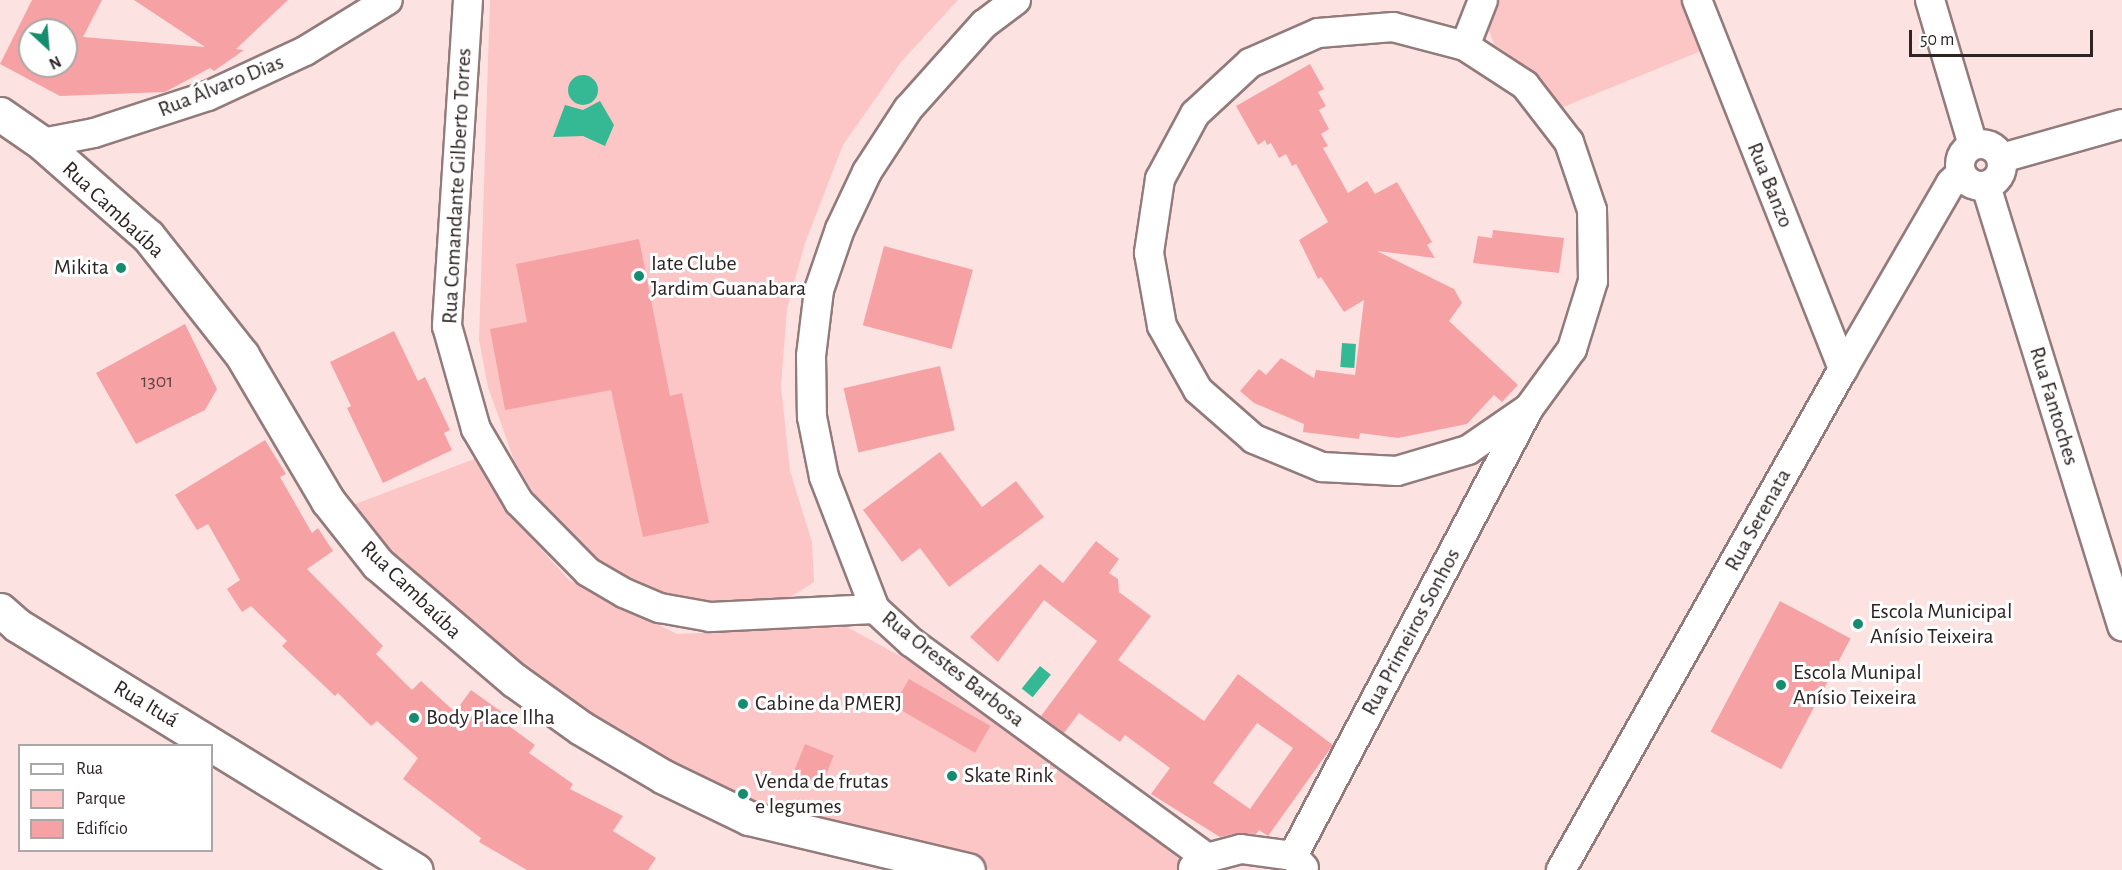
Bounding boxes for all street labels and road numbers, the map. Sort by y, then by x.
street label: Rua Comandante Gilberto Torres [437,47,477,325]
street label: Rua Álvaro Dias [154,49,288,123]
street label: Rua Banzo [1741,139,1799,231]
street label: Rua Cambaúba [56,156,170,264]
street label: Rua Fantoches [2023,343,2085,469]
street label: Rua Serenata [1719,464,1797,576]
street label: Rua Cambaúba [355,535,467,645]
street label: Rua Primeiros Sonhos [1356,544,1466,720]
street label: Rua Orestes Barbosa [876,605,1030,733]
street label: Rua Ituá [109,674,183,734]

